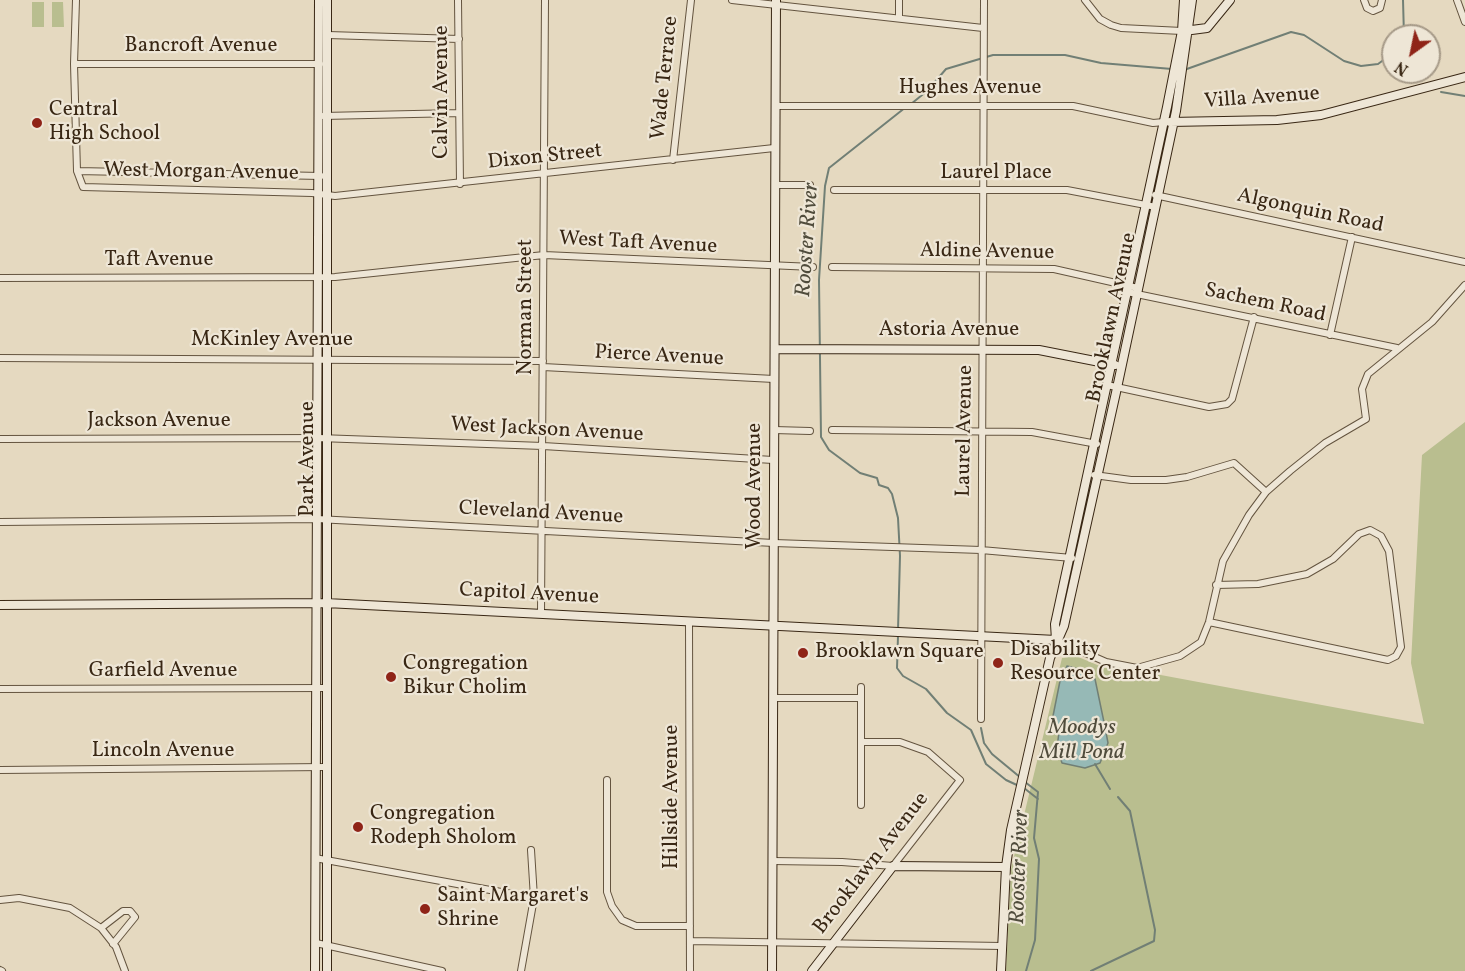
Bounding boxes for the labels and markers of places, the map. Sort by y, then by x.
place label: Central High School [49,98,160,148]
marker: Central High School [30,116,44,130]
place label: Disability Resource Center [1010,638,1160,688]
place label: Brooklawn Square [815,640,984,666]
marker: Brooklawn Square [796,646,810,660]
place label: Congregation Bikur Cholim [403,652,528,702]
marker: Disability Resource Center [991,656,1005,670]
marker: Congregation Bikur Cholim [384,670,398,684]
place label: Congregation Rodeph Sholom [370,802,517,852]
marker: Congregation Rodeph Sholom [351,820,365,834]
place label: Saint Margaret's Shrine [437,884,589,934]
marker: Saint Margaret's Shrine [418,902,432,916]

